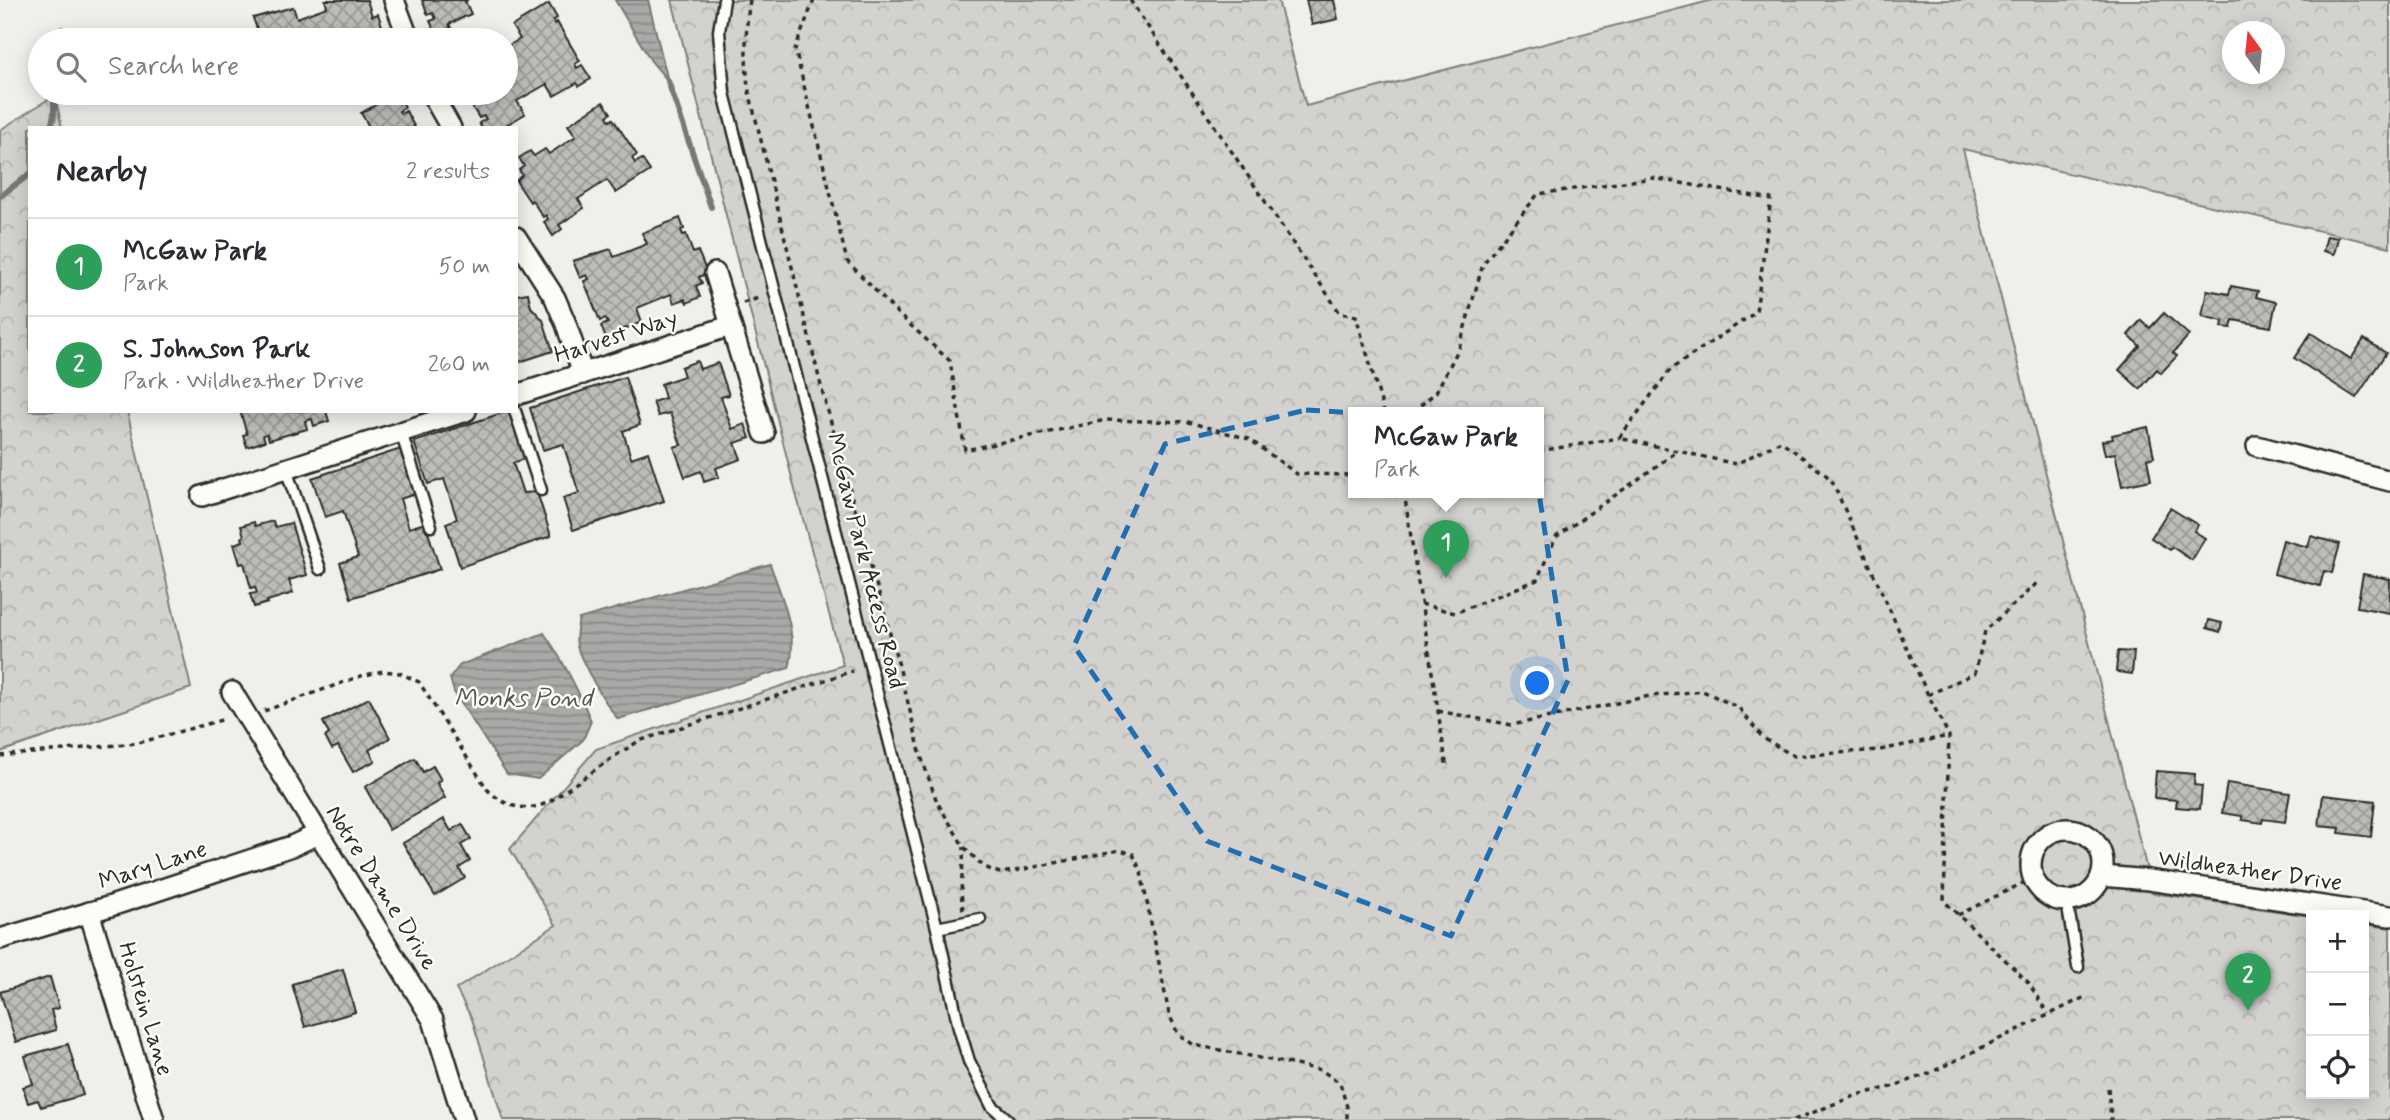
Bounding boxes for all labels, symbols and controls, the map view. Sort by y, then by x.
north arrow [2222,21,2285,84]
search box [28,28,518,105]
icon: search [52,48,90,86]
text: Search here [108,50,239,84]
text: Nearby [56,152,147,191]
text: 2 results [406,157,490,187]
text: McGaw Park [123,235,267,269]
text: 1 [74,252,84,282]
text: 50 m [439,252,490,282]
text: Park [123,269,169,299]
street label: Harvest Way [550,302,682,372]
text: S. Johnson Park [123,333,310,367]
text: 2 [73,350,85,380]
text: 260 m [428,350,490,380]
text: Park · Wildheather Drive [123,367,364,397]
popup [1348,407,1544,498]
text: McGaw Park [1374,421,1518,455]
street label: McGaw Park Access Road [818,430,912,692]
text: Park [1374,455,1420,485]
pin: 1 [1423,520,1469,578]
your location [1520,666,1554,700]
water label: Monks Pond [454,682,595,716]
street label: Notre Dame Drive [318,800,444,976]
street label: Mary Lane [95,834,211,898]
street label: Wildheather Drive [2156,843,2344,899]
map controls [2306,910,2369,1099]
button: + [2306,910,2369,973]
street label: Holstein Lane [110,938,180,1080]
pin: 2 [2225,953,2271,1011]
button: − [2306,973,2369,1036]
button: locate [2306,1036,2369,1099]

